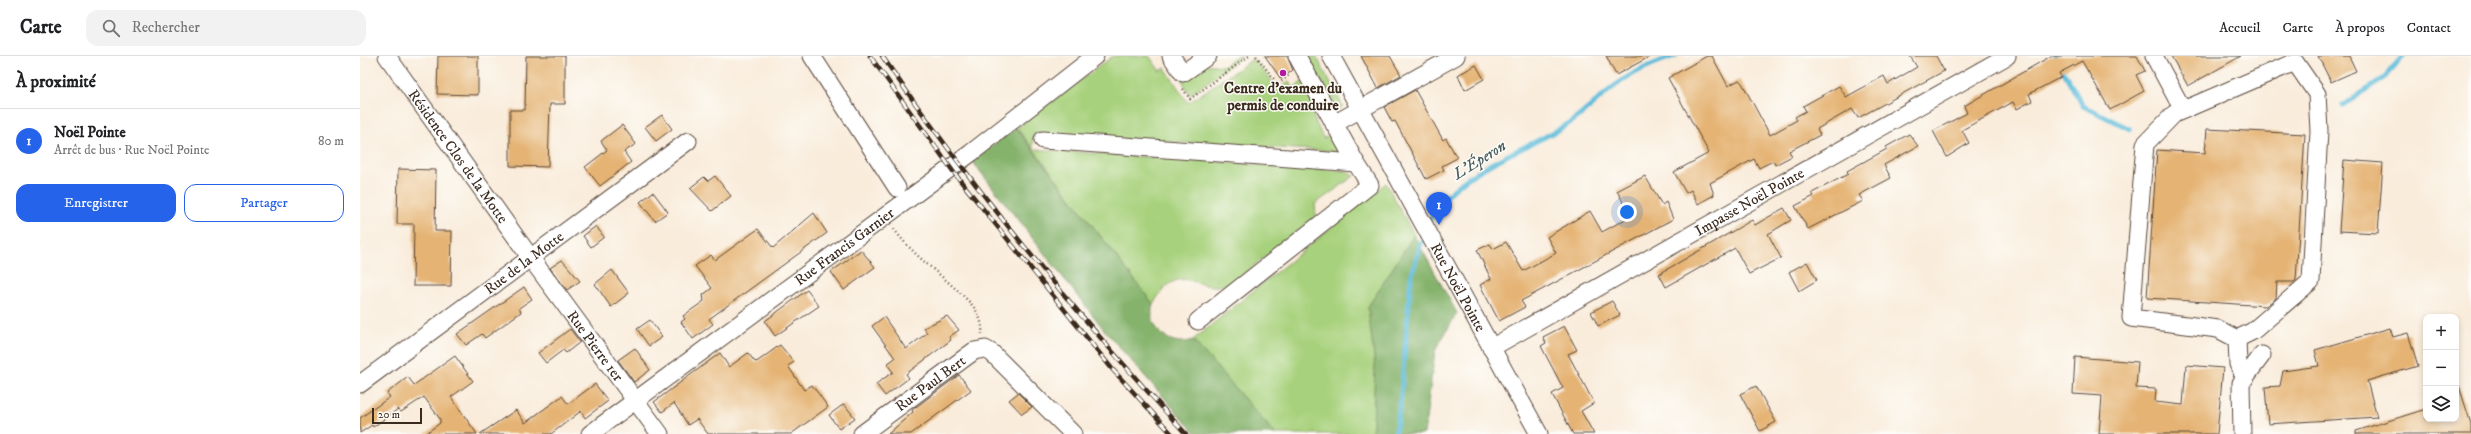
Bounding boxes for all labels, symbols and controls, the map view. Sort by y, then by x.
search box [86,10,366,46]
text: Carte [20,16,62,39]
icon: search [100,17,122,39]
text: Rechercher [132,18,200,37]
text: Accueil [2219,19,2261,37]
text: Carte [2283,19,2313,37]
text: À propos [2335,19,2385,37]
text: Contact [2407,19,2451,37]
marker: Centre d'examen du permis de conduire [1278,68,1288,78]
text: À proximité [16,71,96,93]
place label: Centre d'examen du permis de conduire [1224,79,1343,115]
street label: Résidence Clos de la Motte [404,86,512,227]
text: Noël Pointe [54,123,126,142]
text: 1 [27,133,31,149]
text: 80 m [318,133,344,149]
water label: L'Éperon [1448,136,1510,184]
text: Arrêt de bus · Rue Noël Pointe [54,142,210,158]
street label: Impasse Noël Pointe [1692,164,1808,241]
button: Enregistrer [16,184,176,222]
button: Partager [184,184,344,222]
pin: 1 [1426,192,1452,225]
your location [1617,202,1637,222]
street label: Rue Francis Garnier [791,203,899,290]
street label: Rue de la Motte [481,227,568,299]
street label: Rue Noël Pointe [1426,240,1490,335]
street label: Rue Pierre 1er [563,307,627,386]
map controls [2423,314,2459,422]
button: + [2423,314,2459,350]
button: − [2423,350,2459,386]
street label: Rue Paul Bert [892,351,970,416]
button: layers [2423,386,2459,422]
scale bar [372,406,422,425]
text: 20 m [378,408,400,422]

